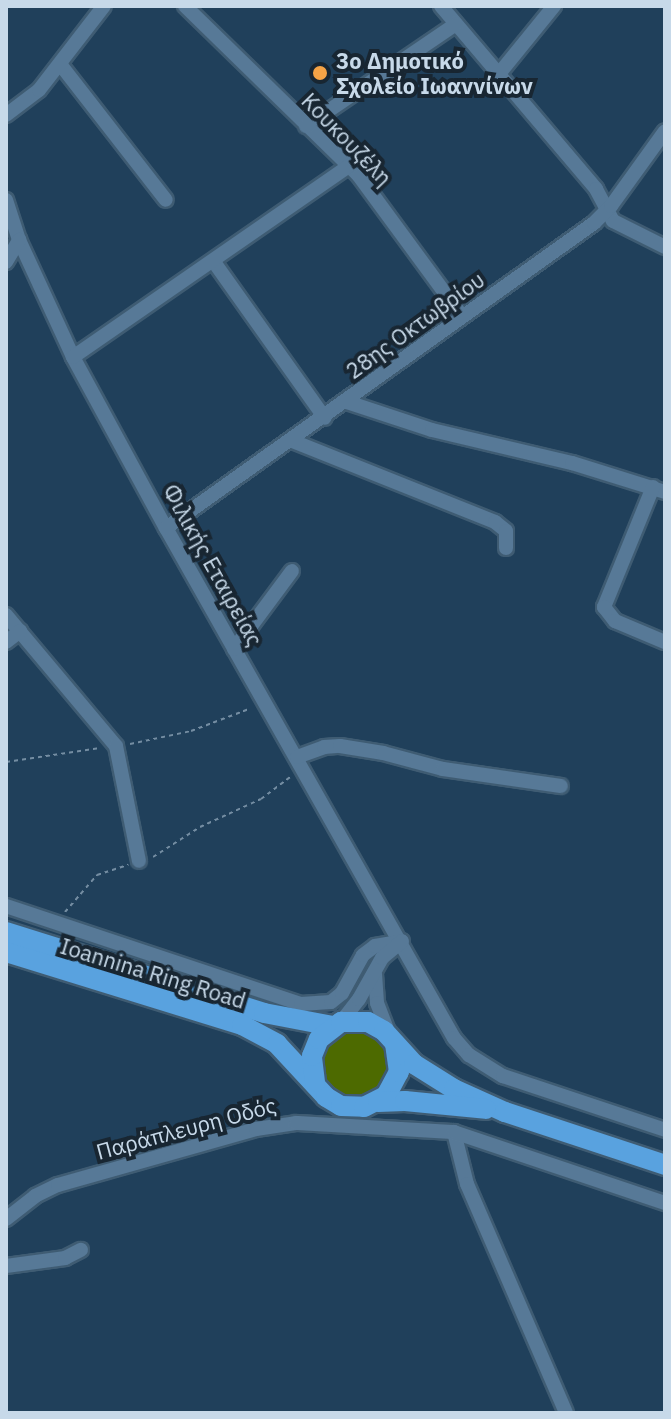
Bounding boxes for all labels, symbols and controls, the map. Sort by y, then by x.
place label: 3ο Δημοτικό Σχολείο Ιωαννίνων [336,47,533,98]
marker: 3ο Δημοτικό Σχολείο Ιωαννίνων [311,64,329,82]
street label: Κουκουζέλη [296,87,398,191]
street label: 28ης Οκτωβρίου [341,266,489,384]
street label: Φιλικής Εταιρείας [158,479,268,651]
street label: Ioannina Ring Road [57,932,249,1014]
street label: Παράπλευρη Οδός [93,1091,279,1165]

